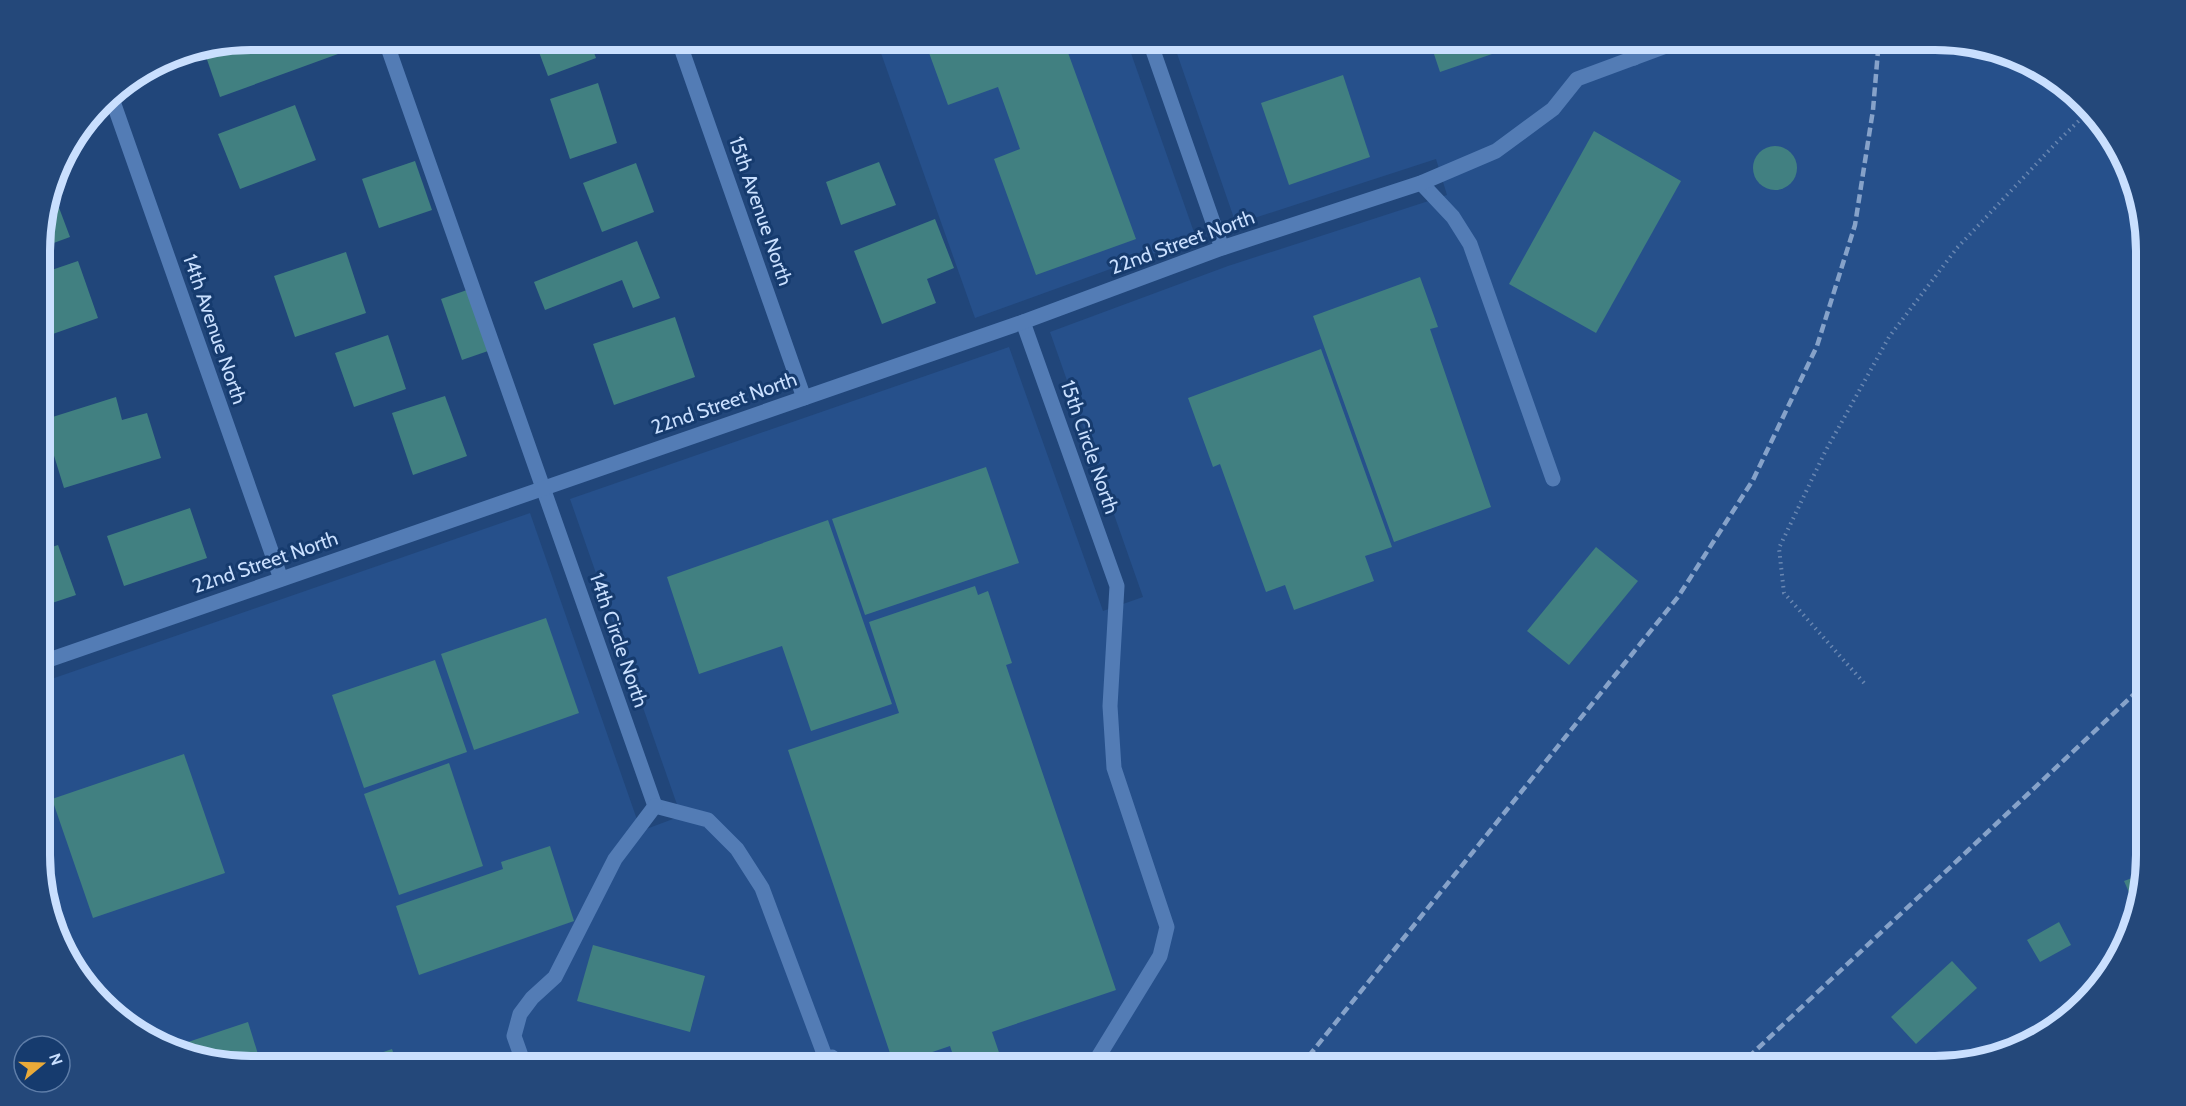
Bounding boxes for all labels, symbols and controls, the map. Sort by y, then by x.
street label: 15th Avenue North [724,133,798,289]
street label: 22nd Street North [1106,205,1258,279]
street label: 14th Avenue North [178,251,252,407]
street label: 22nd Street North [648,367,800,439]
street label: 15th Circle North [1056,377,1124,517]
street label: 22nd Street North [189,526,341,598]
street label: 14th Circle North [585,570,653,710]
north arrow [12,1034,72,1094]
text: N [45,1051,67,1068]

